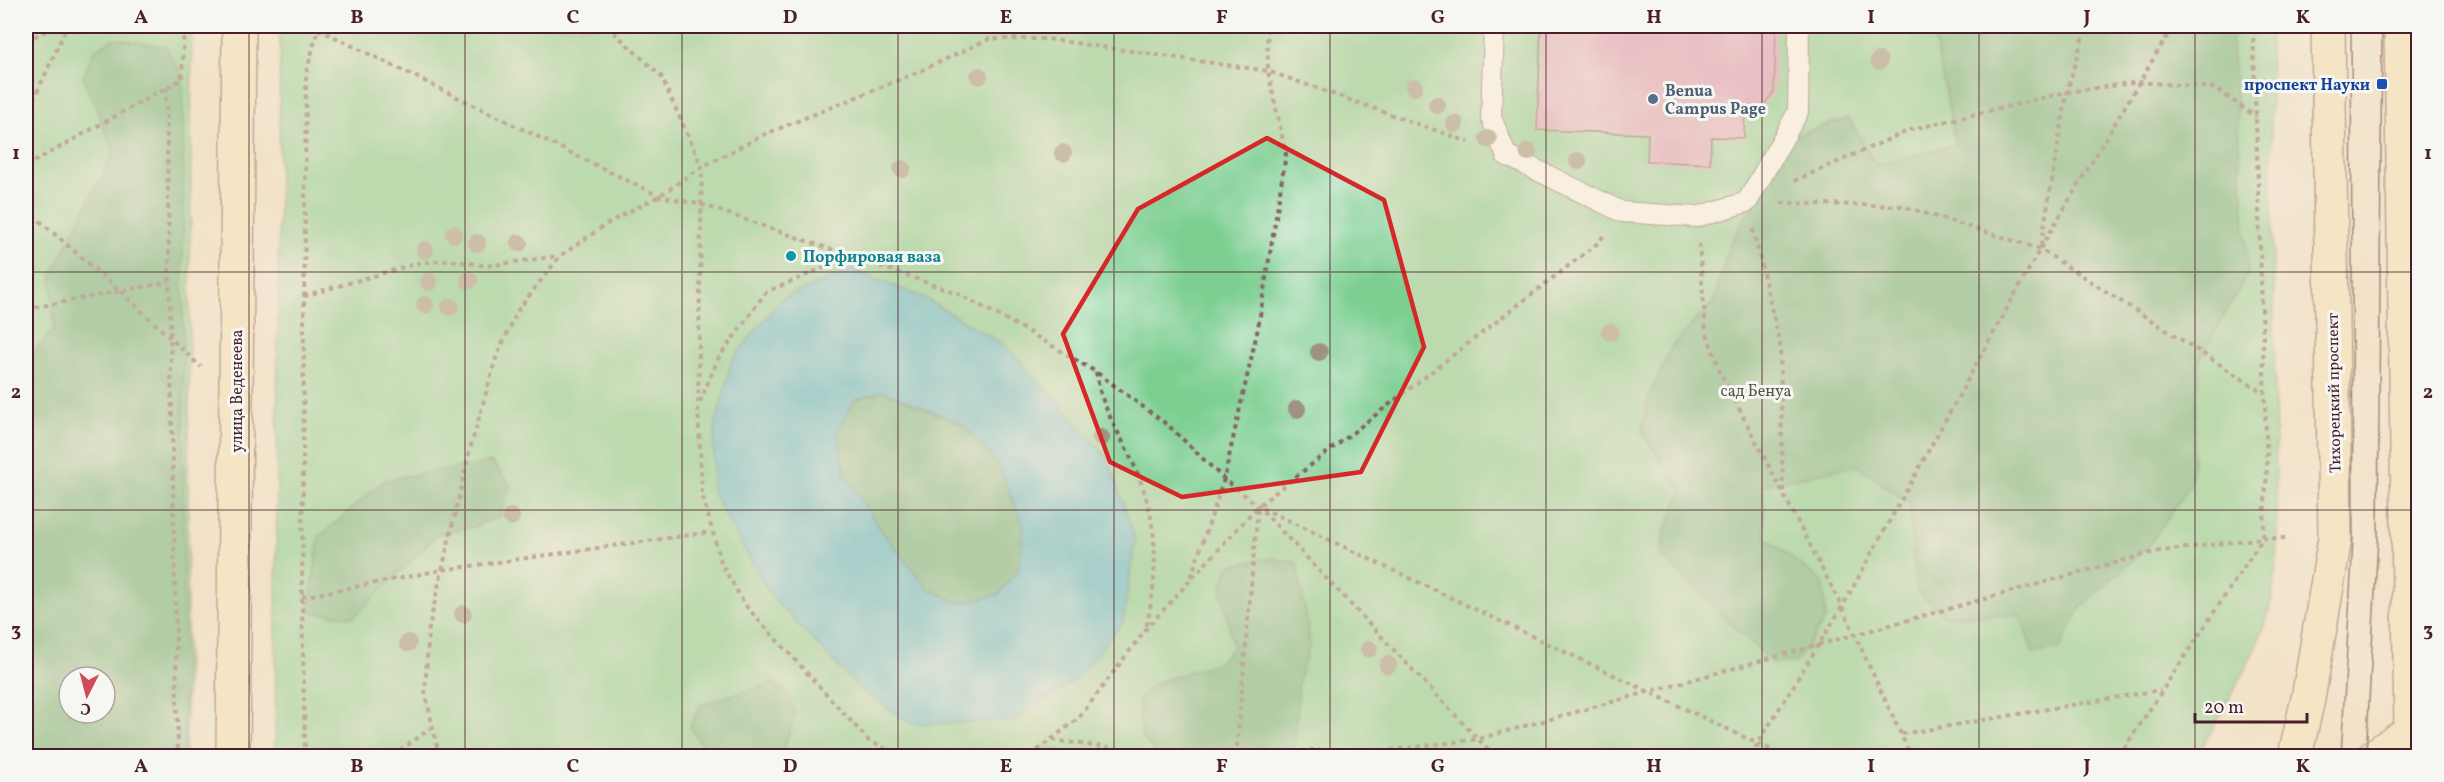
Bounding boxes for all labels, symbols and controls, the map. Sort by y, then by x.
text: A [134,4,148,32]
text: B [350,4,364,32]
text: C [567,4,580,32]
text: D [783,4,797,32]
text: E [1000,4,1012,32]
text: F [1216,4,1228,32]
text: G [1431,4,1445,32]
text: H [1646,4,1662,32]
text: I [1867,4,1875,32]
text: J [2082,4,2091,32]
text: K [2296,4,2311,32]
place label: проспект Науки [2244,75,2370,97]
marker: проспект Науки [2375,77,2389,91]
place label: Benua Campus Page [1665,81,1766,121]
marker: Benua Campus Page [1646,92,1660,106]
text: 1 [12,140,20,168]
text: 1 [2424,140,2432,168]
place label: Порфировая ваза [803,247,941,269]
marker: Порфировая ваза [784,249,798,263]
street label: Тихорецкий проспект [2323,313,2347,473]
street label: улица Веденеева [227,330,249,452]
text: 2 [11,379,21,407]
text: 2 [2423,379,2433,407]
park label: сад Бенуа [1720,381,1792,403]
text: 3 [11,617,21,645]
text: 3 [2423,617,2433,645]
north arrow [57,665,117,725]
scale bar [2195,686,2308,724]
text: С [79,696,92,719]
text: 20 m [2204,696,2244,721]
text: A [134,753,148,781]
text: B [350,753,364,781]
text: C [567,753,580,781]
text: D [783,753,797,781]
text: E [1000,753,1012,781]
text: F [1216,753,1228,781]
text: G [1431,753,1445,781]
text: H [1646,753,1662,781]
text: I [1867,753,1875,781]
text: J [2082,753,2091,781]
text: K [2296,753,2311,781]

